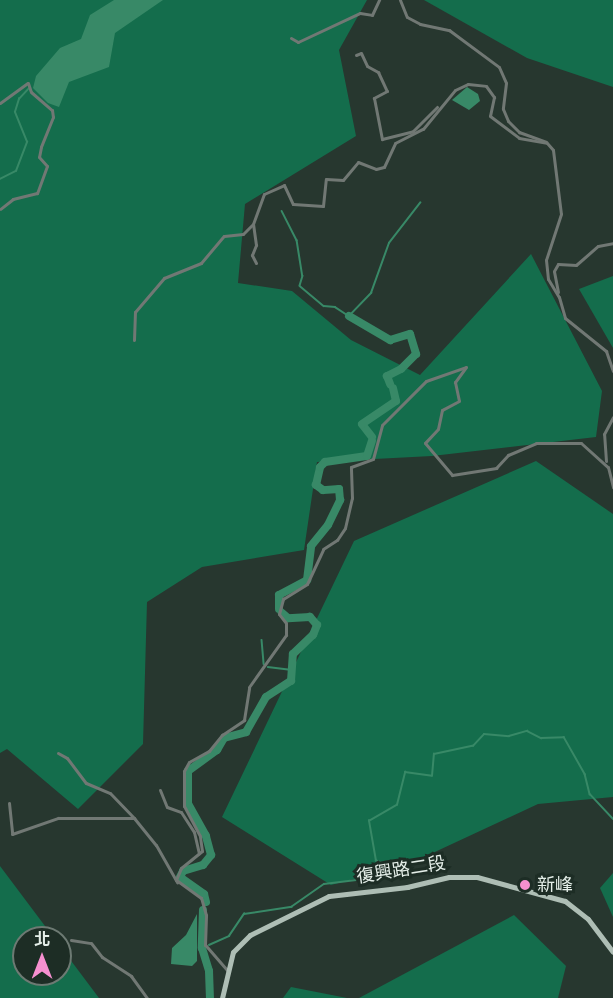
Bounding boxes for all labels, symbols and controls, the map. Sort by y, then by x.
street label: 復興路二段 [355,852,447,888]
place label: 新峰 [537,874,573,896]
marker: 新峰 [518,878,532,892]
north arrow [12,926,72,986]
text: 北 [34,930,50,949]

